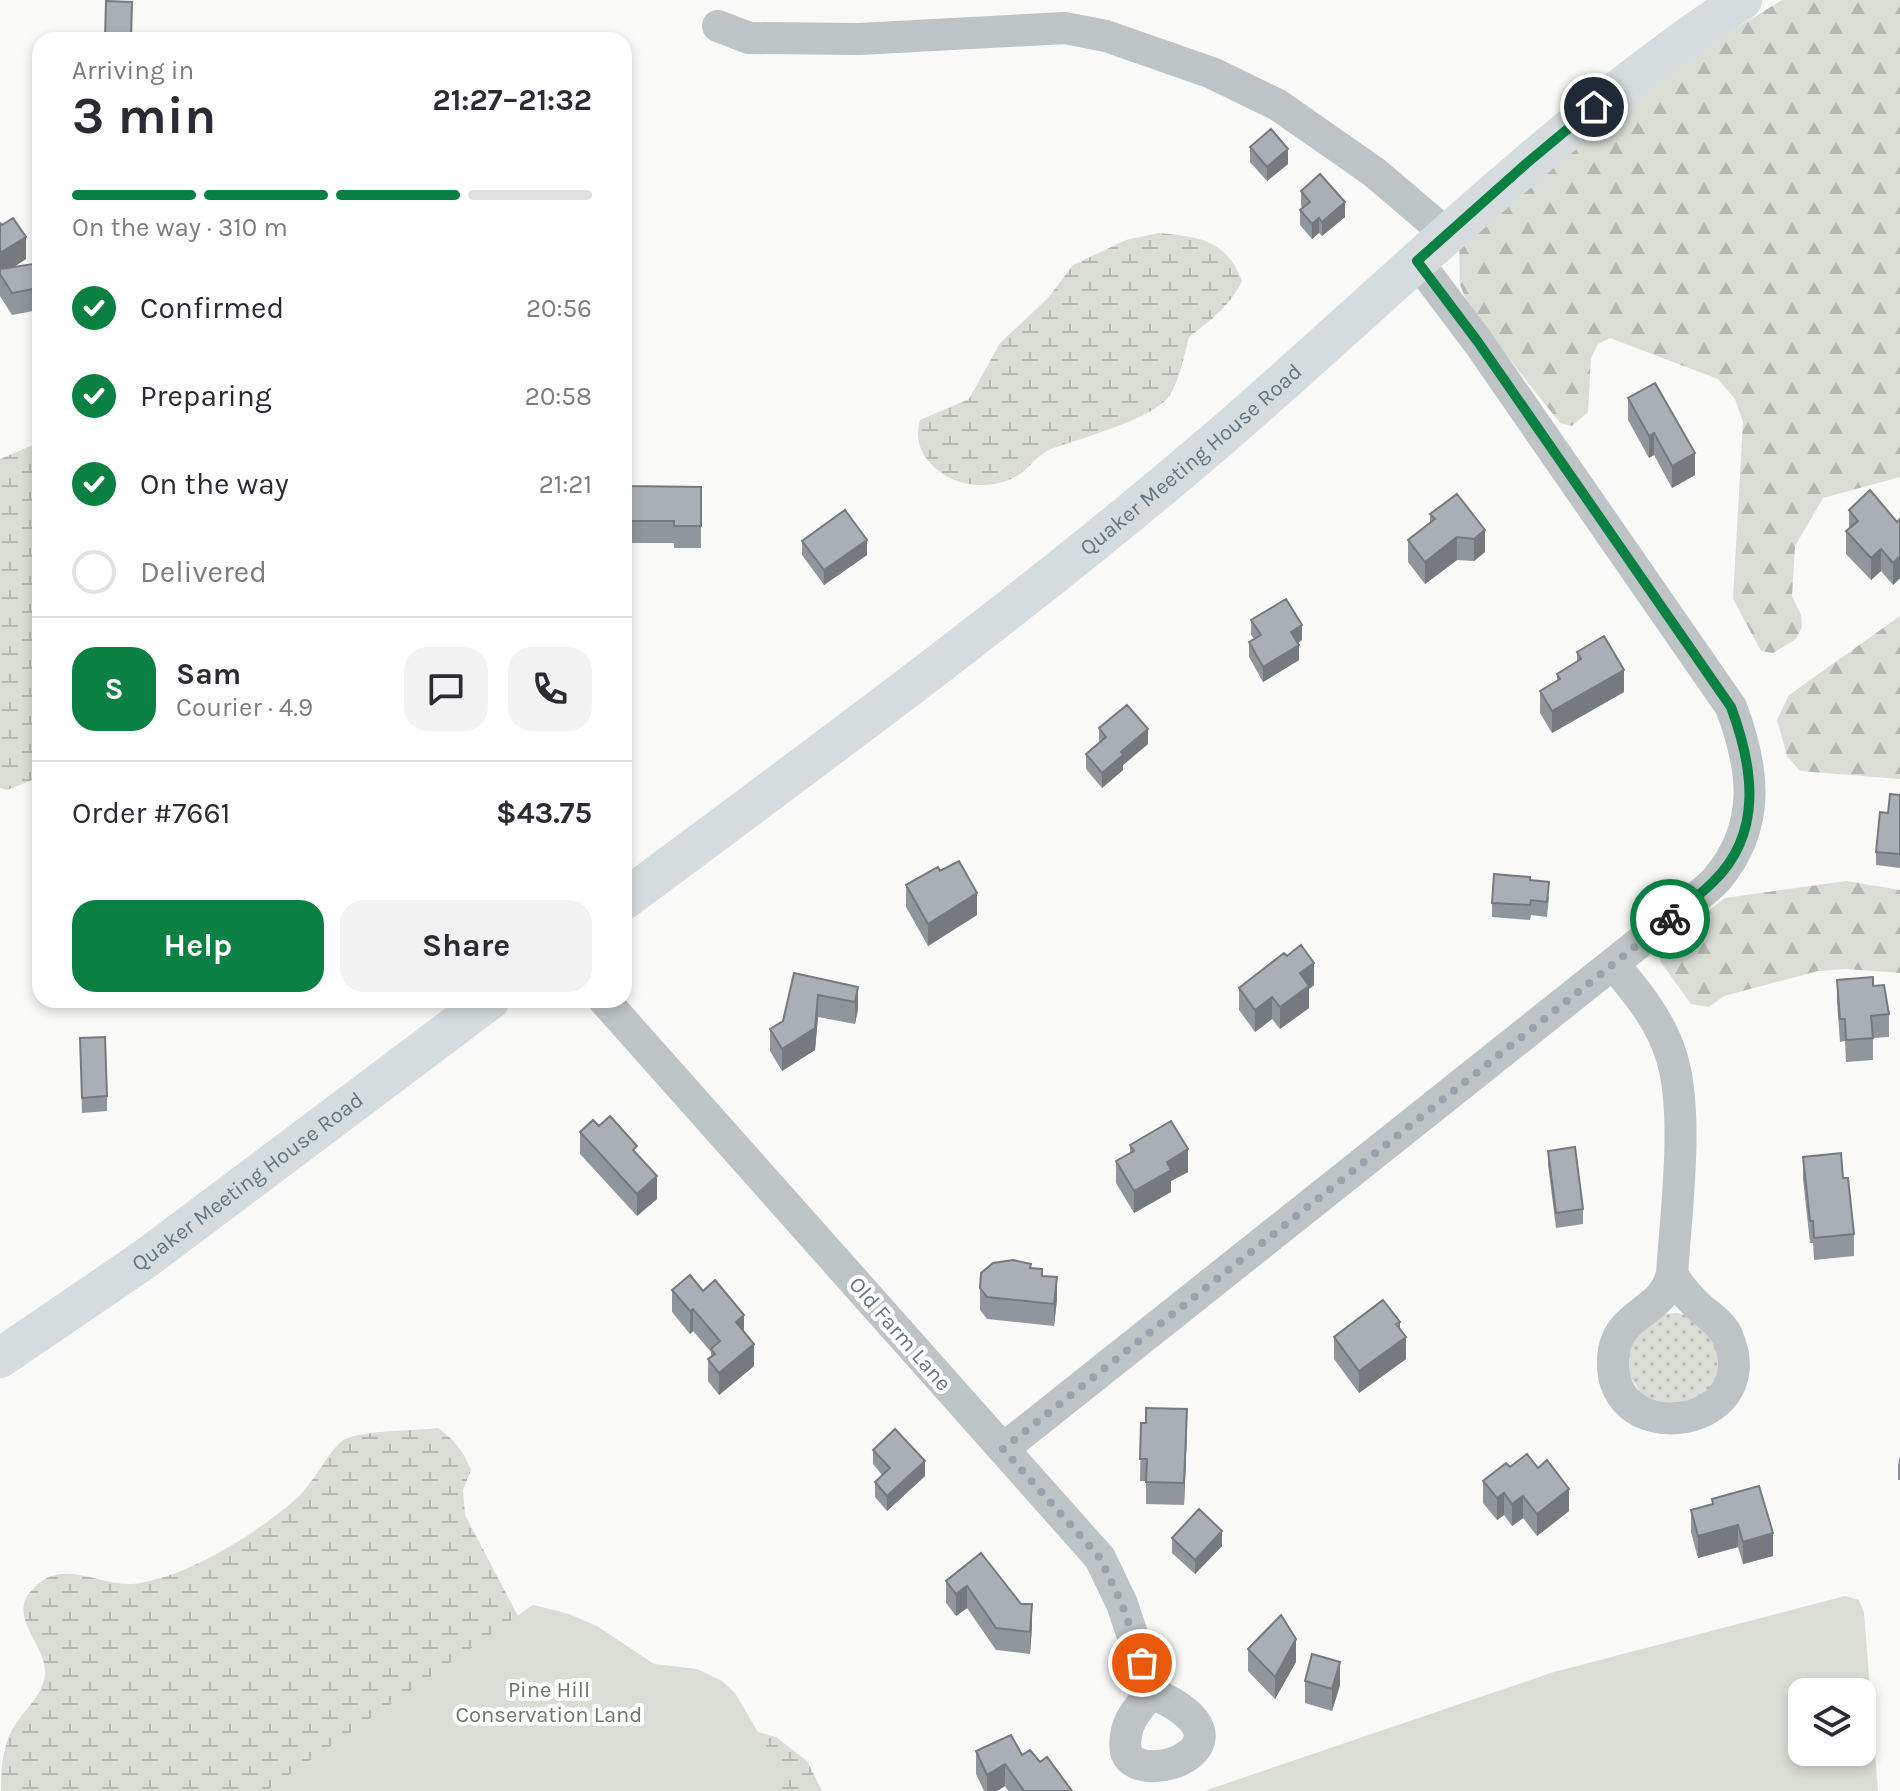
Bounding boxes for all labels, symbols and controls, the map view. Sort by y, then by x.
text: Arriving in [72,55,194,86]
pin [1560,73,1628,141]
text: 21:27–21:32 [433,82,592,118]
text: 3 min [72,85,216,146]
icon: home [1572,85,1616,129]
text: On the way · 310 m [72,212,288,243]
icon: check [72,286,116,330]
text: Confirmed [140,290,284,326]
text: 20:56 [526,293,592,324]
street label: Quaker Meeting House Road [1075,359,1307,561]
icon: check [72,374,116,418]
text: Preparing [140,378,272,414]
text: 20:58 [525,381,592,412]
icon: check [72,462,116,506]
text: On the way [140,466,289,502]
text: 21:21 [539,469,592,500]
text: Delivered [140,554,267,590]
button: chat [404,647,488,731]
button: phone [508,647,592,731]
text: Sam [176,656,241,692]
text: S [104,671,124,707]
text: Courier · 4.9 [176,692,313,723]
text: Order #7661 [72,795,230,831]
text: $43.75 [496,795,592,831]
courier [1630,879,1710,959]
icon: bike [1648,897,1692,941]
button: Help [72,900,324,992]
button: Share [340,900,592,992]
street label: Quaker Meeting House Road [127,1087,369,1277]
street label: Old Farm Lane [843,1272,957,1396]
pin [1108,1629,1176,1697]
icon: bag [1120,1641,1164,1685]
park label: Pine Hill Conservation Land [456,1677,642,1728]
map controls [1788,1678,1876,1766]
button: layers [1788,1678,1876,1766]

